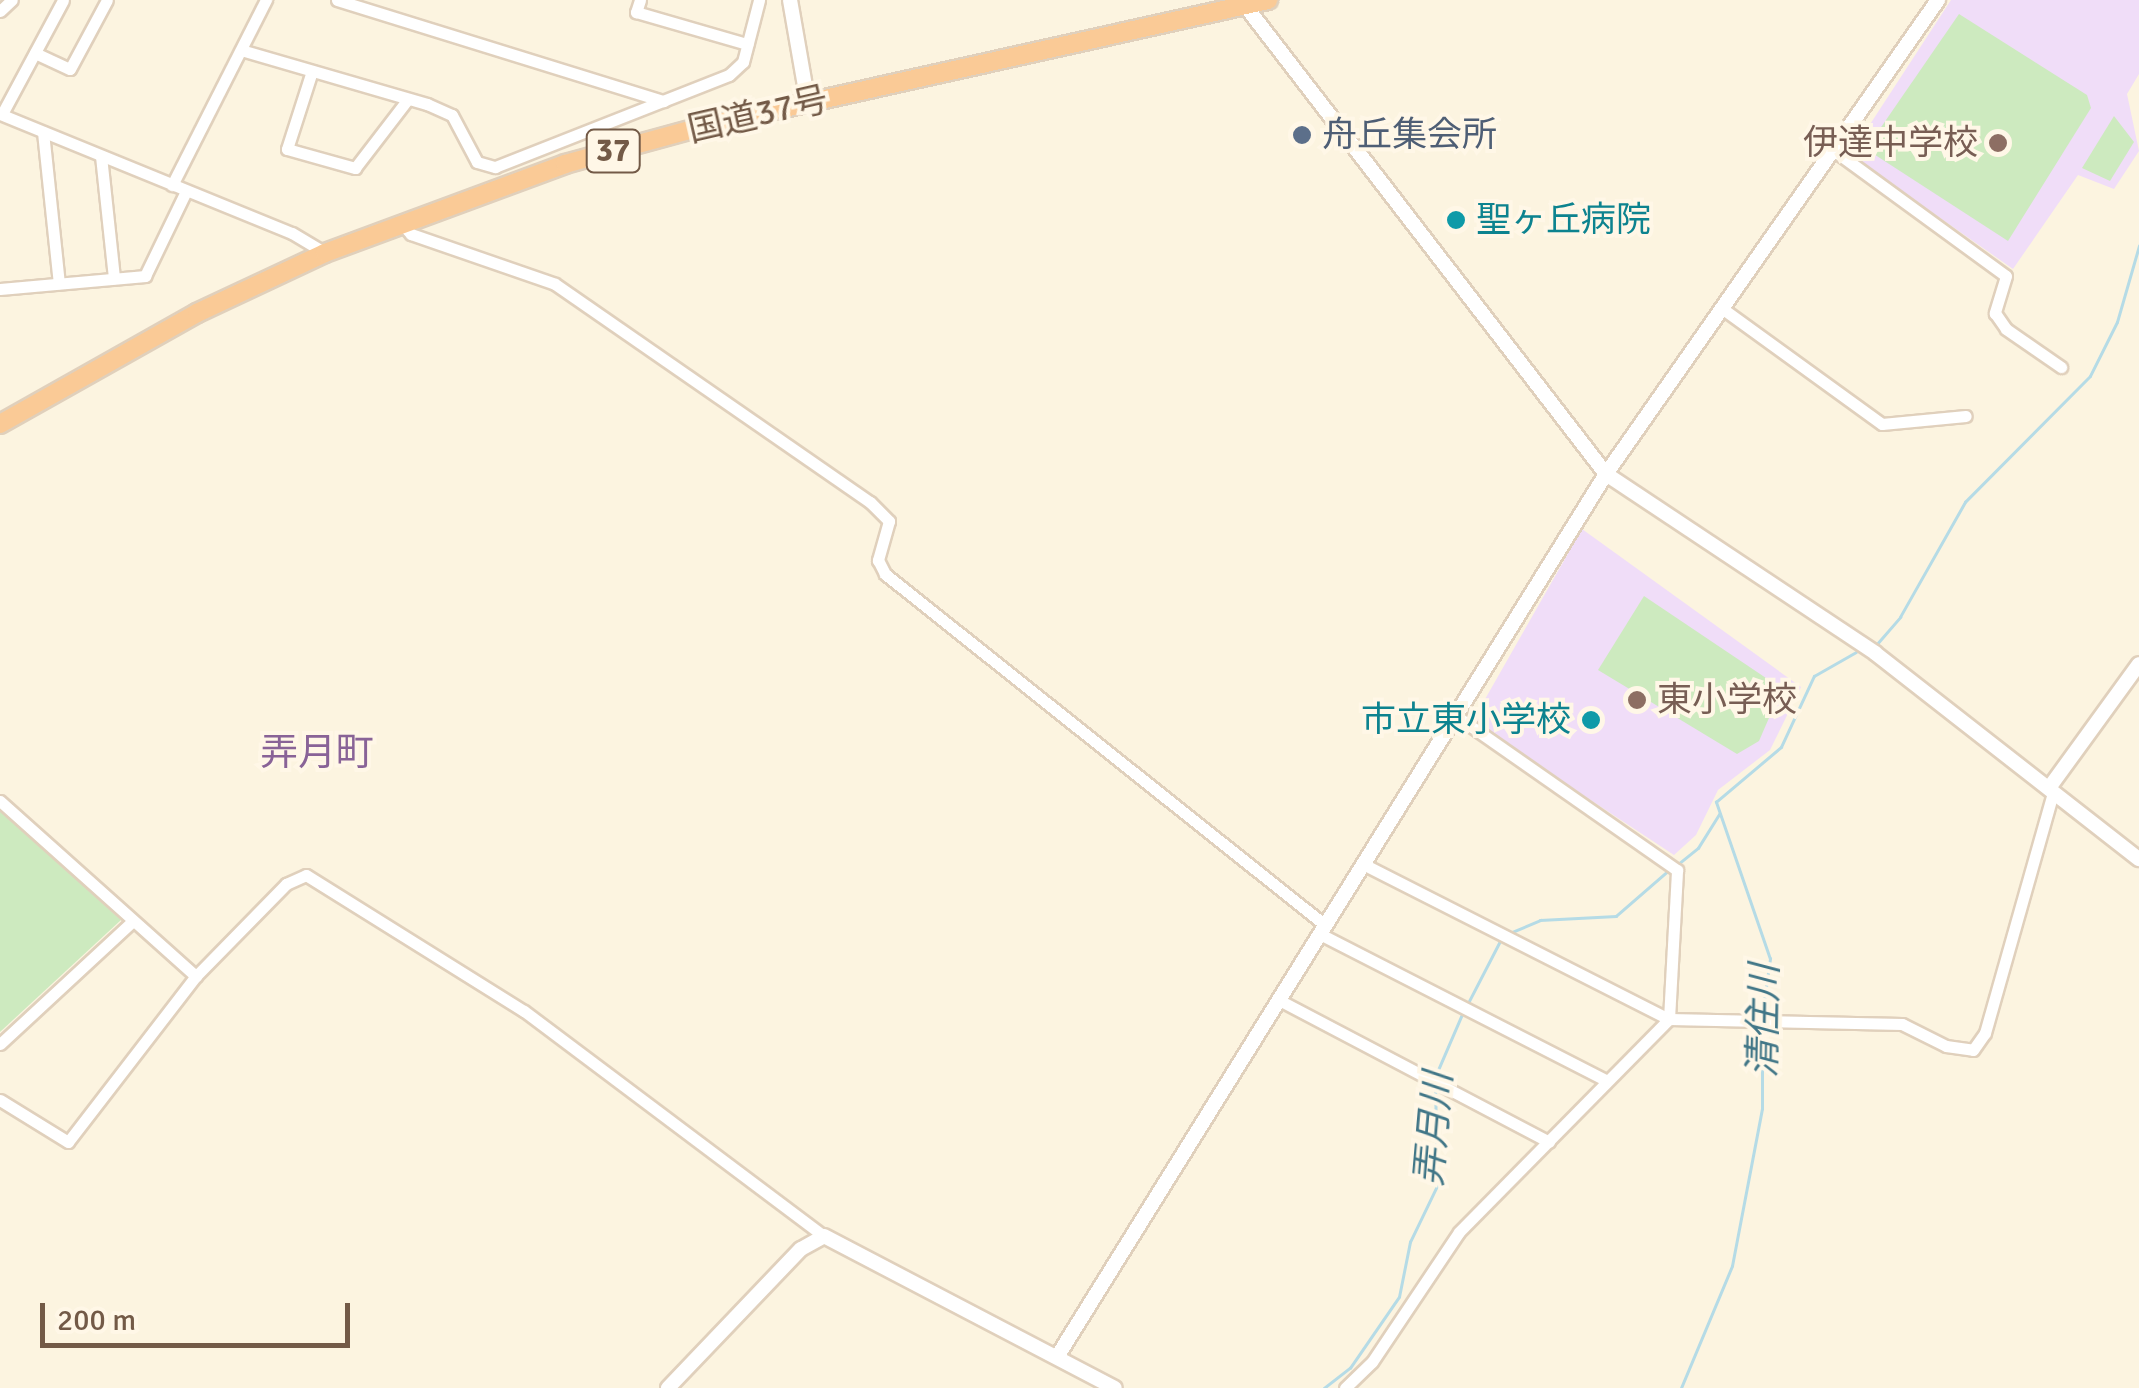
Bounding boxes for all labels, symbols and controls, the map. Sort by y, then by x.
street label: 国道37号 [684,78,832,152]
place label: 舟丘集会所 [1322,114,1497,156]
place label: 伊達中学校 [1803,122,1978,164]
road number: 37 [586,124,640,178]
marker: 舟丘集会所 [1291,124,1313,146]
marker: 伊達中学校 [1987,132,2009,154]
place label: 聖ヶ丘病院 [1476,199,1651,241]
marker: 聖ヶ丘病院 [1445,209,1467,231]
place label: 東小学校 [1657,679,1797,721]
marker: 東小学校 [1626,689,1648,711]
place label: 市立東小学校 [1361,699,1571,741]
marker: 市立東小学校 [1580,709,1602,731]
district label: 弄月町 [260,730,374,776]
water label: 清住川 [1740,964,1788,1078]
water label: 弄月川 [1406,1070,1462,1188]
scale bar [45,1283,355,1345]
text: 200 m [57,1302,136,1339]

